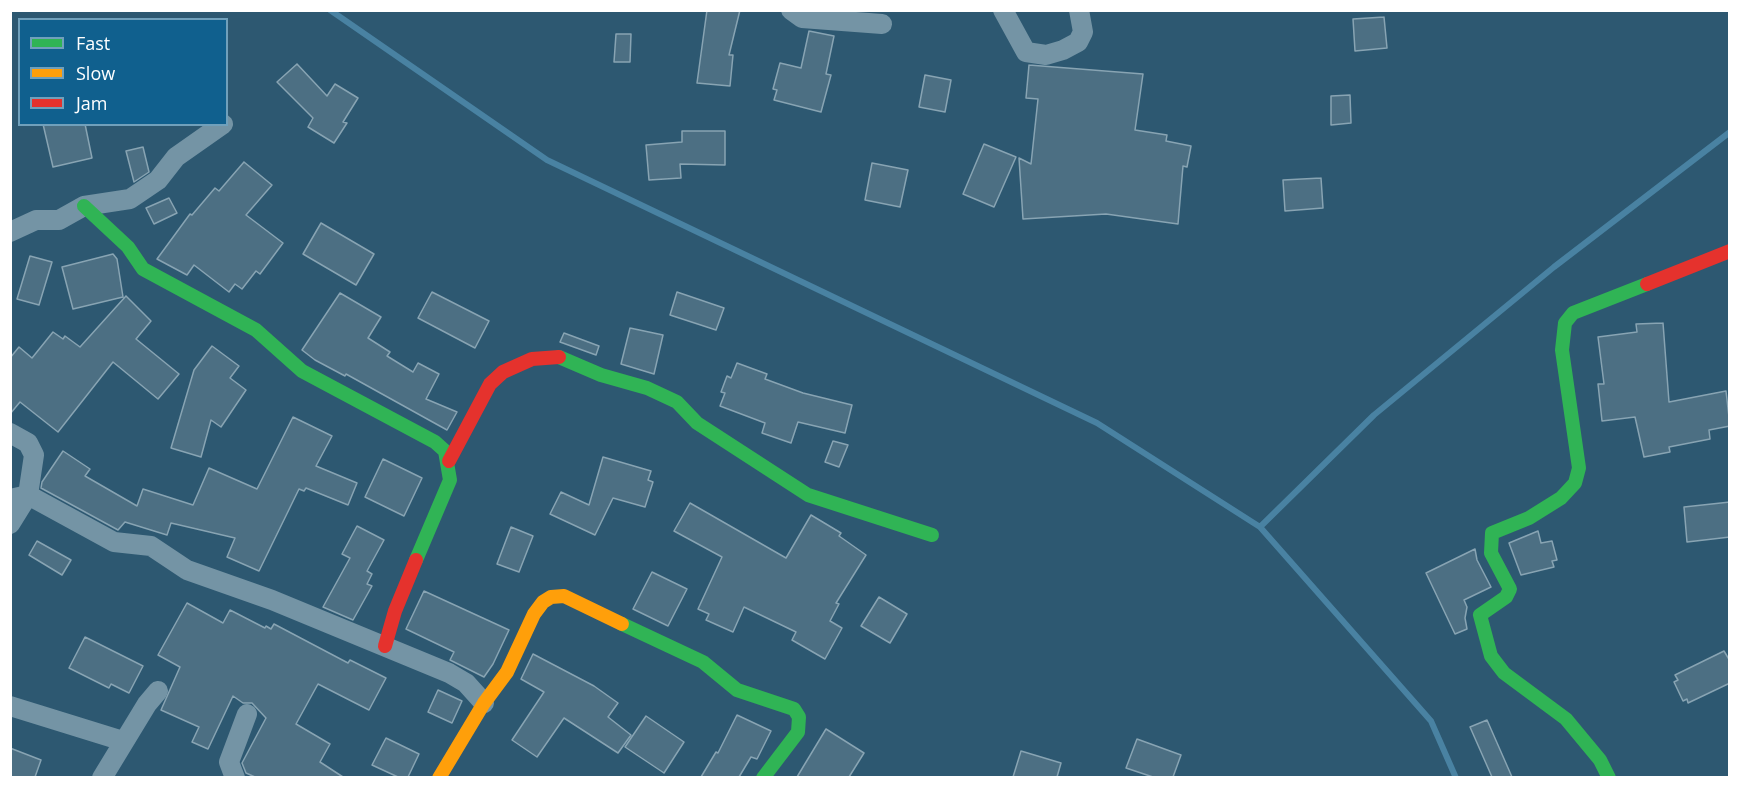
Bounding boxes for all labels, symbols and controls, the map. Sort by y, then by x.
legend [18,18,228,126]
text: Fast [76,31,110,55]
text: Slow [76,61,115,85]
text: Jam [76,91,108,115]

